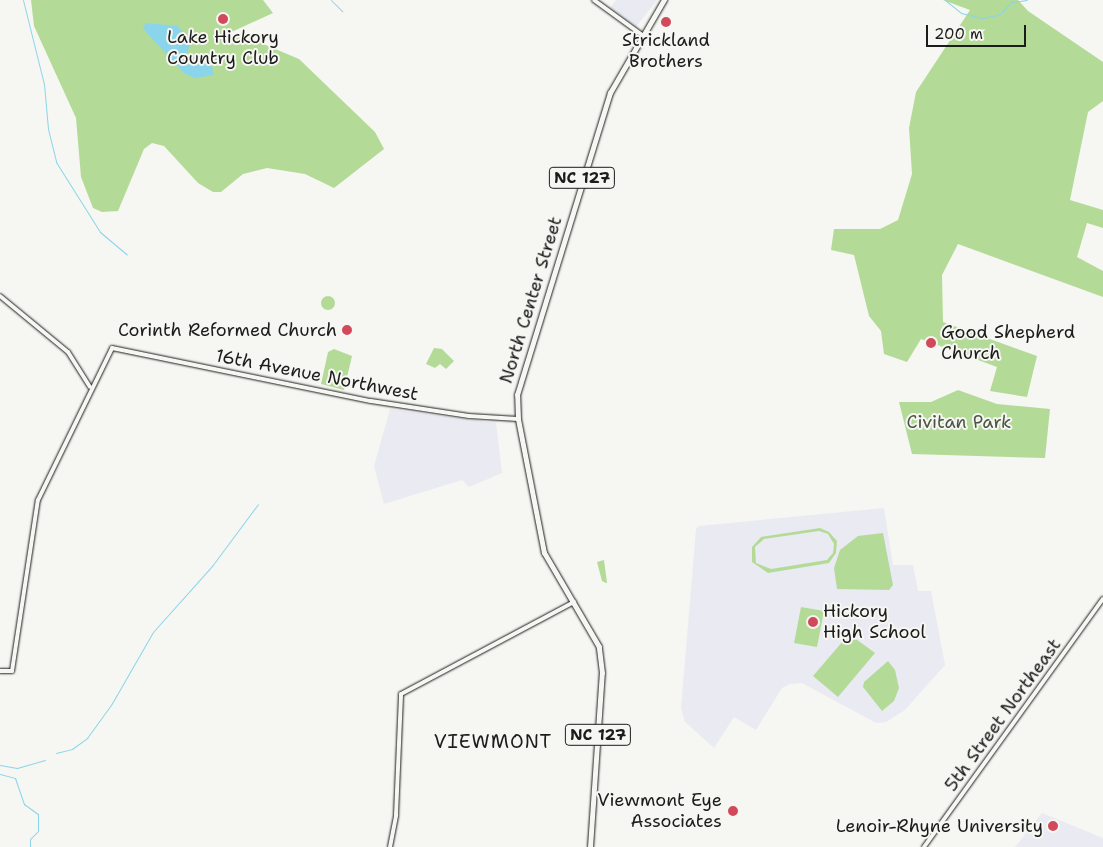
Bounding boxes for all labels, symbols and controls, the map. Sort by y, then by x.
marker: Lake Hickory Country Club [217,13,229,25]
scale bar [928,15,1028,47]
marker: Strickland Brothers [660,16,672,28]
text: 200 m [934,24,983,44]
place label: Lake Hickory Country Club [167,27,279,70]
place label: Strickland Brothers [622,30,710,72]
road number: NC 127 [548,164,616,192]
street label: North Center Street [495,214,567,386]
place label: Corinth Reformed Church [118,319,337,341]
place label: Good Shepherd Church [941,322,1075,364]
marker: Corinth Reformed Church [341,324,353,336]
marker: Good Shepherd Church [925,337,937,349]
street label: 16th Avenue Northwest [214,345,420,405]
park label: Civitan Park [907,411,1011,433]
place label: Hickory High School [823,601,926,644]
marker: Hickory High School [807,616,819,628]
street label: 5th Street Northeast [940,634,1066,796]
road number: NC 127 [564,722,632,748]
district label: VIEWMONT [433,731,553,753]
place label: Viewmont Eye Associates [597,790,722,832]
marker: Viewmont Eye Associates [726,804,740,818]
place label: Lenoir-Rhyne University [836,815,1043,837]
marker: Lenoir-Rhyne University [1047,820,1059,832]

